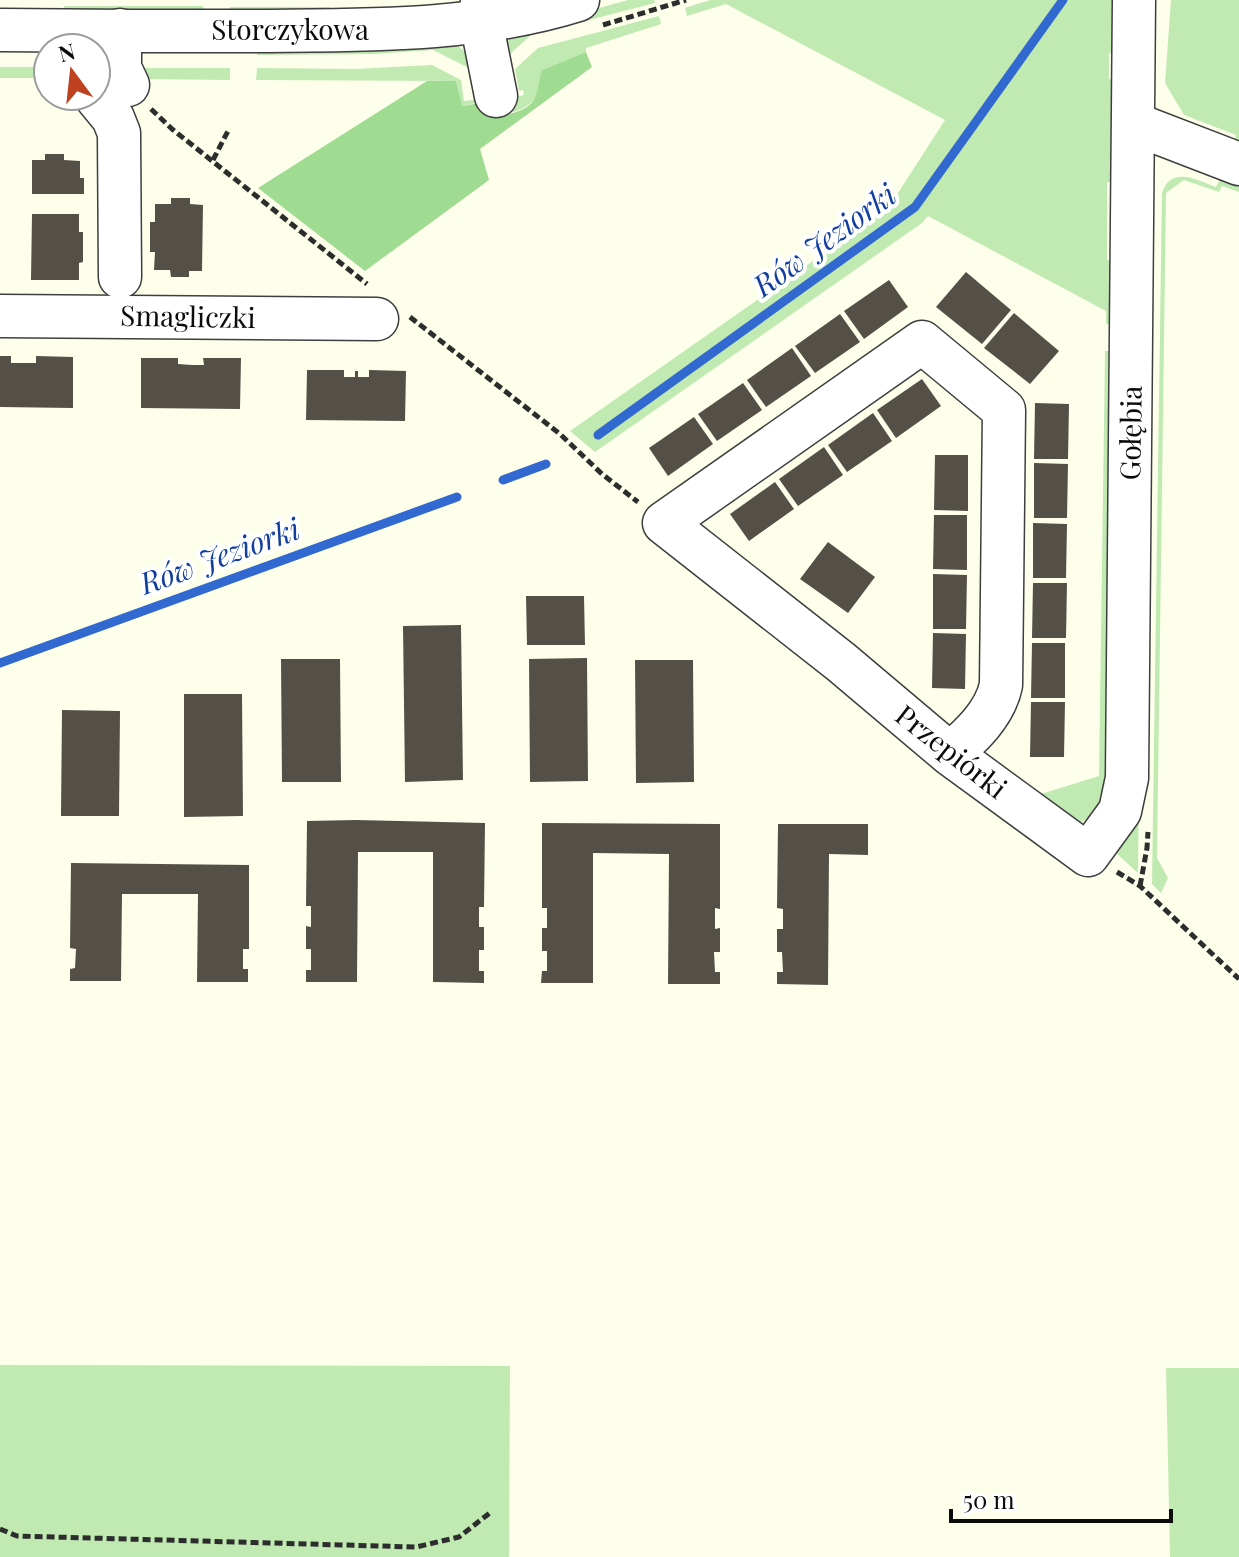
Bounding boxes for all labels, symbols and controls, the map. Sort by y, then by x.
street label: Storczykowa [211,10,369,47]
north arrow [32,32,112,112]
text: N [55,35,78,68]
water label: Rów Jeziorki [744,173,904,305]
street label: Smagliczki [120,296,256,335]
street label: Gołębia [1110,385,1149,481]
water label: Rów Jeziorki [133,507,306,603]
street label: Przepiórki [889,696,1015,806]
scale bar [951,1473,1171,1523]
text: 50 m [963,1483,1015,1515]

